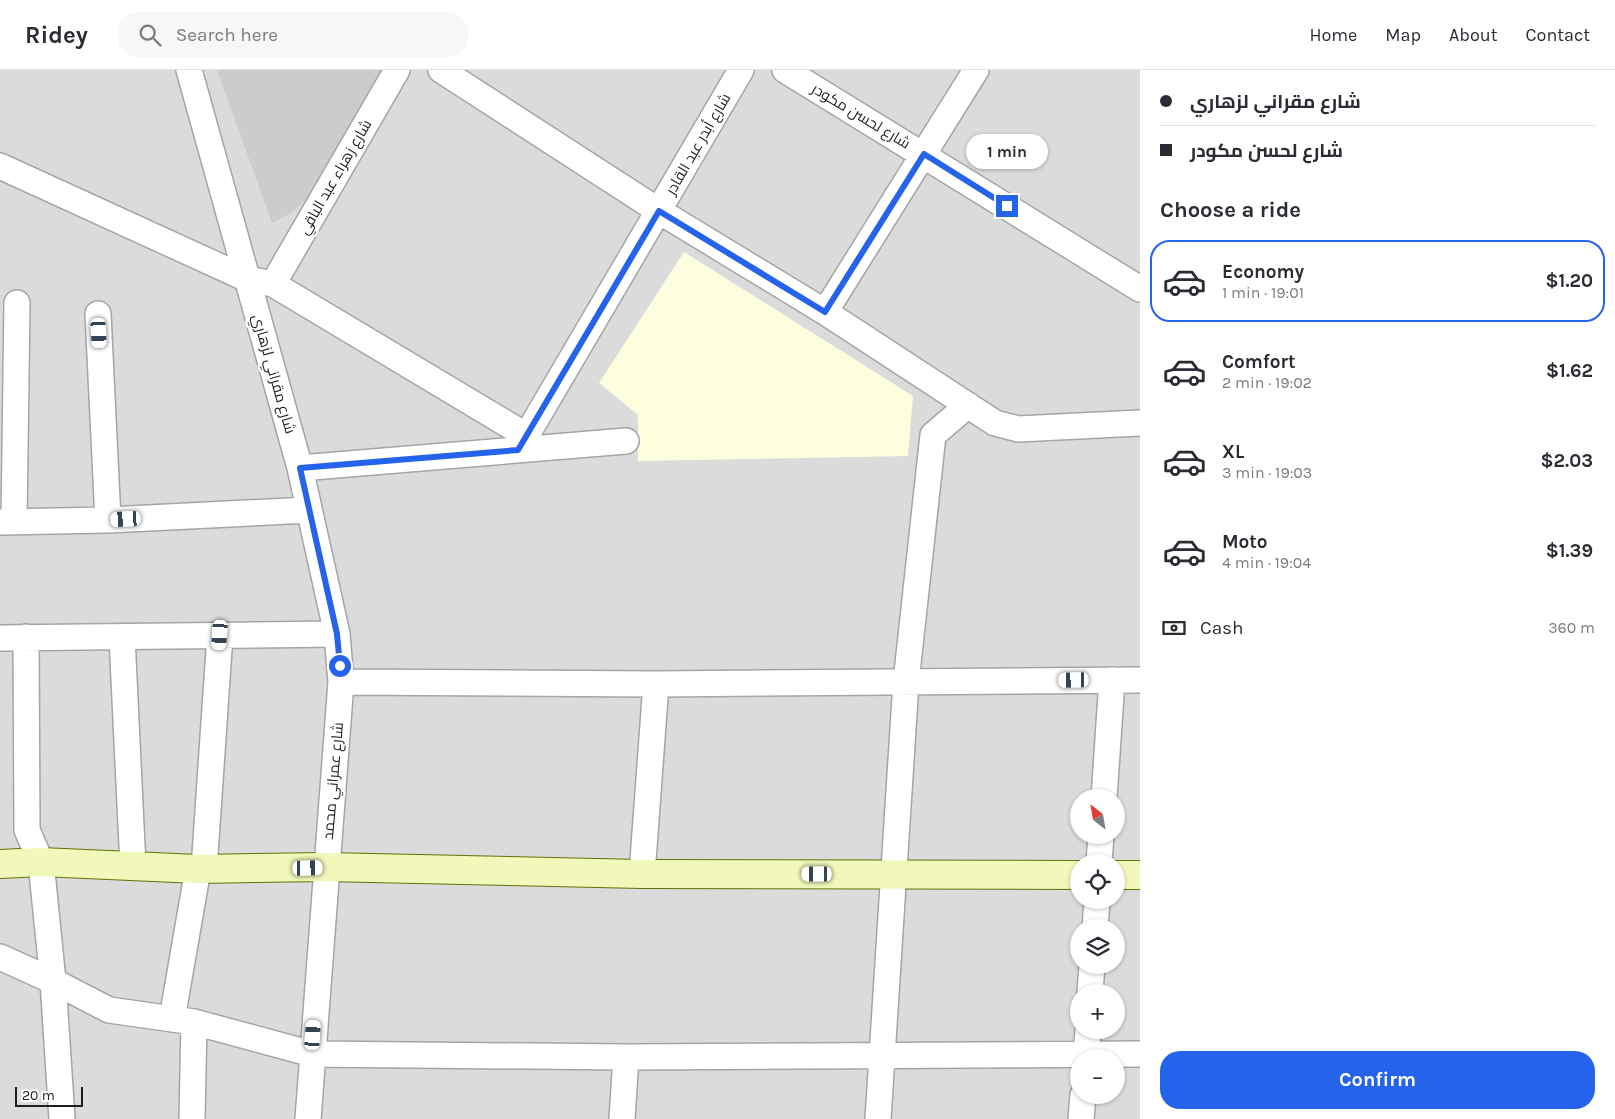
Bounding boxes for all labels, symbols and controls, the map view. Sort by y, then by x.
search box [118,12,468,57]
text: Ridey [25,21,88,49]
icon: search [136,21,164,49]
text: Search here [176,24,278,46]
text: Home [1309,24,1357,46]
text: Map [1385,24,1421,46]
text: About [1449,24,1498,46]
text: Contact [1526,24,1590,46]
street label: شارع لحسن مكودر [807,79,914,154]
street label: شارع أبدر عبد القادر [660,89,736,200]
text: شارع مقراني لزهاري [1190,91,1361,113]
street label: شارع زهراء عبد الباقي [295,116,378,239]
callout: 1 min [966,134,1048,168]
text: شارع لحسن مكودر [1190,140,1343,162]
text: 1 min [987,142,1027,161]
route end [996,195,1018,217]
text: Choose a ride [1160,197,1301,223]
icon: car [1162,259,1207,304]
text: Economy [1222,261,1304,283]
text: $1.20 [1546,270,1593,292]
text: 1 min · 19:01 [1222,283,1304,302]
street label: شارع مقراني لزهاري [245,312,300,437]
car [90,318,107,348]
icon: car [1162,349,1207,394]
text: Comfort [1222,351,1296,373]
text: $1.62 [1546,360,1593,382]
text: 2 min · 19:02 [1222,373,1312,392]
icon: car [1162,439,1207,484]
text: XL [1222,441,1244,463]
text: $2.03 [1540,450,1593,472]
text: 3 min · 19:03 [1222,463,1312,482]
car [110,511,141,527]
icon: car [1162,529,1207,574]
text: Moto [1222,531,1268,553]
text: $1.39 [1546,540,1593,562]
text: 4 min · 19:04 [1222,553,1311,572]
icon: cash [1160,614,1188,642]
text: Cash [1200,617,1244,639]
text: 360 m [1548,618,1595,637]
car [211,620,228,650]
route start [329,655,351,677]
car [1058,672,1089,688]
street label: شارع عمراني محمد [319,722,350,841]
north arrow [1070,789,1125,844]
map controls [1070,789,1125,1104]
button: locate [1070,854,1125,909]
car [292,860,323,876]
car [802,867,832,882]
button: layers [1070,919,1125,974]
button: + [1070,984,1125,1039]
car [304,1020,321,1050]
button: − [1070,1049,1125,1104]
button: Confirm [1160,1051,1595,1109]
scale bar [15,1084,82,1107]
text: 20 m [22,1087,55,1104]

